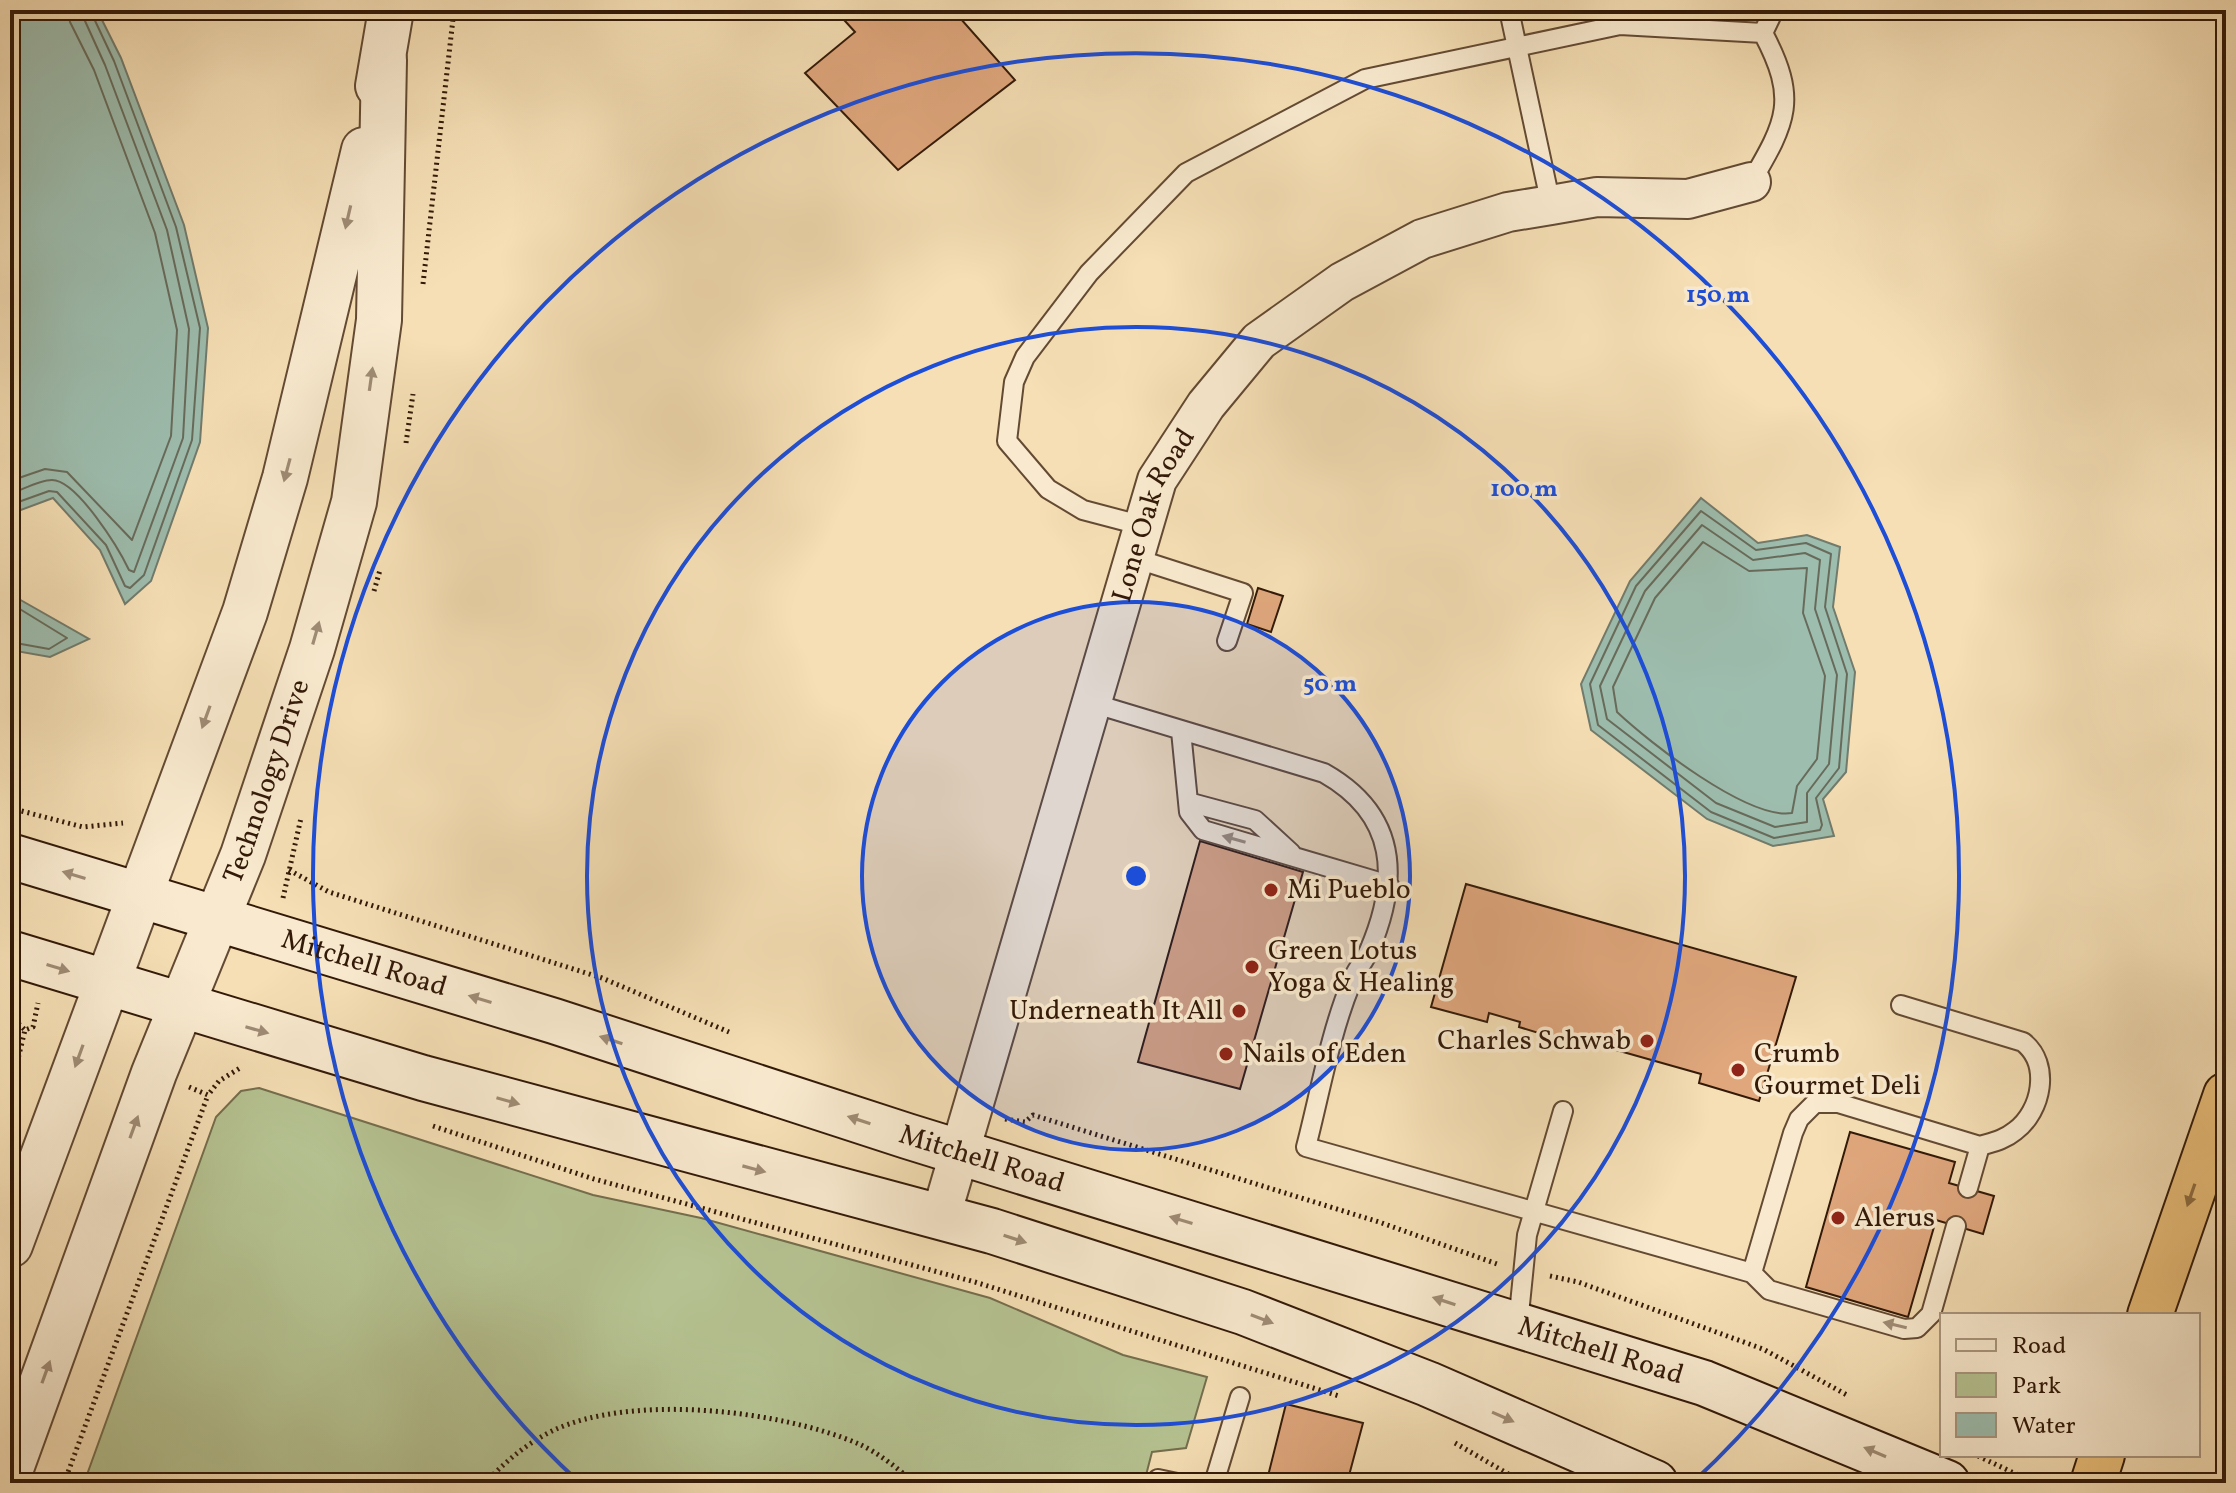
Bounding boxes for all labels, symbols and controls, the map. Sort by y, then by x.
one-way arrow [341,205,354,230]
text: 150 m [1686,279,1750,313]
one-way arrow [365,366,378,391]
street label: Lone Oak Road [1103,421,1205,607]
one-way arrow [280,458,292,483]
text: 100 m [1490,473,1558,507]
one-way arrow [310,620,323,644]
text: 50 m [1303,668,1357,702]
street label: Technology Drive [214,674,320,890]
one-way arrow [199,705,212,729]
one-way arrow [1221,832,1245,845]
centre of rings [1122,862,1150,890]
one-way arrow [62,868,86,881]
place label: Mi Pueblo [1287,871,1411,910]
marker: Mi Pueblo [1262,881,1280,899]
street label: Mitchell Road [276,920,452,1007]
place label: Green Lotus Yoga & Healing [1268,932,1454,1003]
marker: Green Lotus Yoga & Healing [1243,958,1261,976]
one-way arrow [46,962,70,975]
one-way arrow [467,992,491,1005]
place label: Underneath It All [1009,992,1223,1031]
marker: Underneath It All [1230,1002,1248,1020]
place label: Charles Schwab [1437,1022,1631,1061]
one-way arrow [246,1024,270,1037]
marker: Charles Schwab [1638,1032,1656,1050]
one-way arrow [599,1033,623,1046]
place label: Nails of Eden [1242,1035,1407,1074]
place label: Crumb Gourmet Deli [1754,1035,1921,1106]
one-way arrow [72,1044,84,1068]
marker: Nails of Eden [1217,1045,1235,1063]
marker: Crumb Gourmet Deli [1729,1061,1747,1079]
one-way arrow [495,1096,520,1108]
one-way arrow [846,1114,870,1126]
one-way arrow [129,1115,141,1139]
street label: Mitchell Road [894,1115,1069,1203]
one-way arrow [741,1163,766,1175]
one-way arrow [2185,1184,2197,1208]
place label: Alerus [1854,1199,1935,1238]
marker: Alerus [1829,1209,1847,1227]
one-way arrow [1169,1214,1193,1226]
one-way arrow [1004,1233,1028,1246]
one-way arrow [1431,1294,1455,1307]
street label: Mitchell Road [1513,1307,1688,1395]
one-way arrow [1250,1313,1274,1326]
legend [1940,1313,2200,1457]
one-way arrow [1882,1318,1907,1331]
text: Road [2012,1330,2066,1364]
one-way arrow [40,1359,53,1383]
text: Park [2012,1370,2061,1404]
one-way arrow [1492,1410,1515,1423]
text: Water [2012,1410,2076,1444]
one-way arrow [1863,1446,1887,1459]

